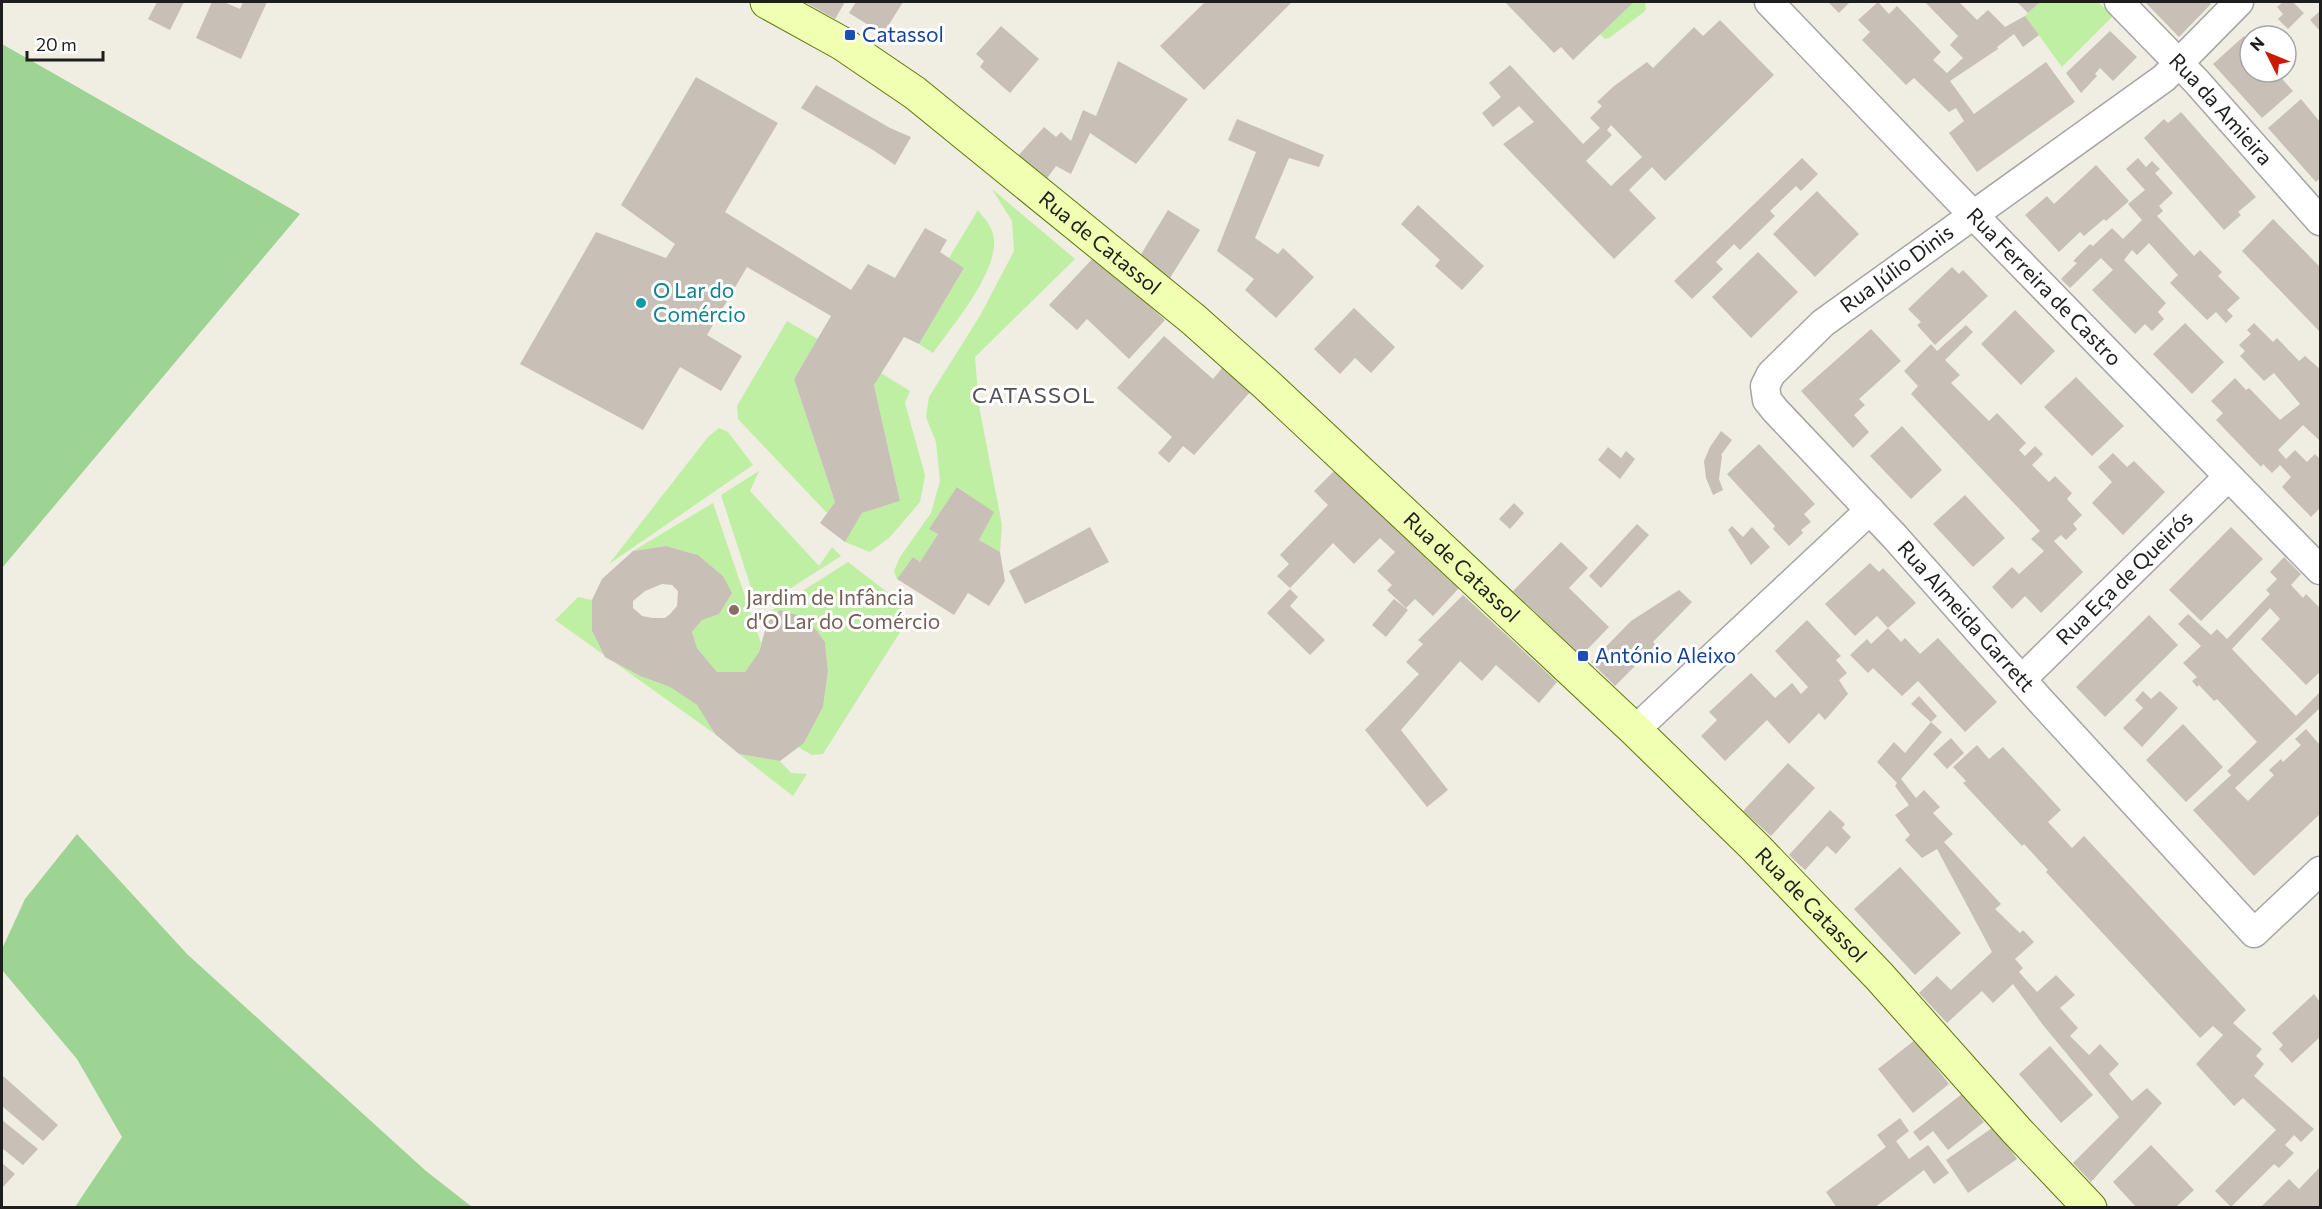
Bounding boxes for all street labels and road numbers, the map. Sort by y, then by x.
street label: Rua da Amieira [2165,47,2278,170]
street label: Rua de Catassol [1035,185,1167,299]
street label: Rua Ferreira de Castro [1962,202,2127,370]
street label: Rua Júlio Dinis [1835,218,1958,317]
street label: Rua Eça de Queirós [2050,505,2197,649]
street label: Rua de Catassol [1399,506,1526,627]
street label: Rua Almeida Garrett [1893,535,2040,696]
street label: Rua de Catassol [1751,841,1873,967]

